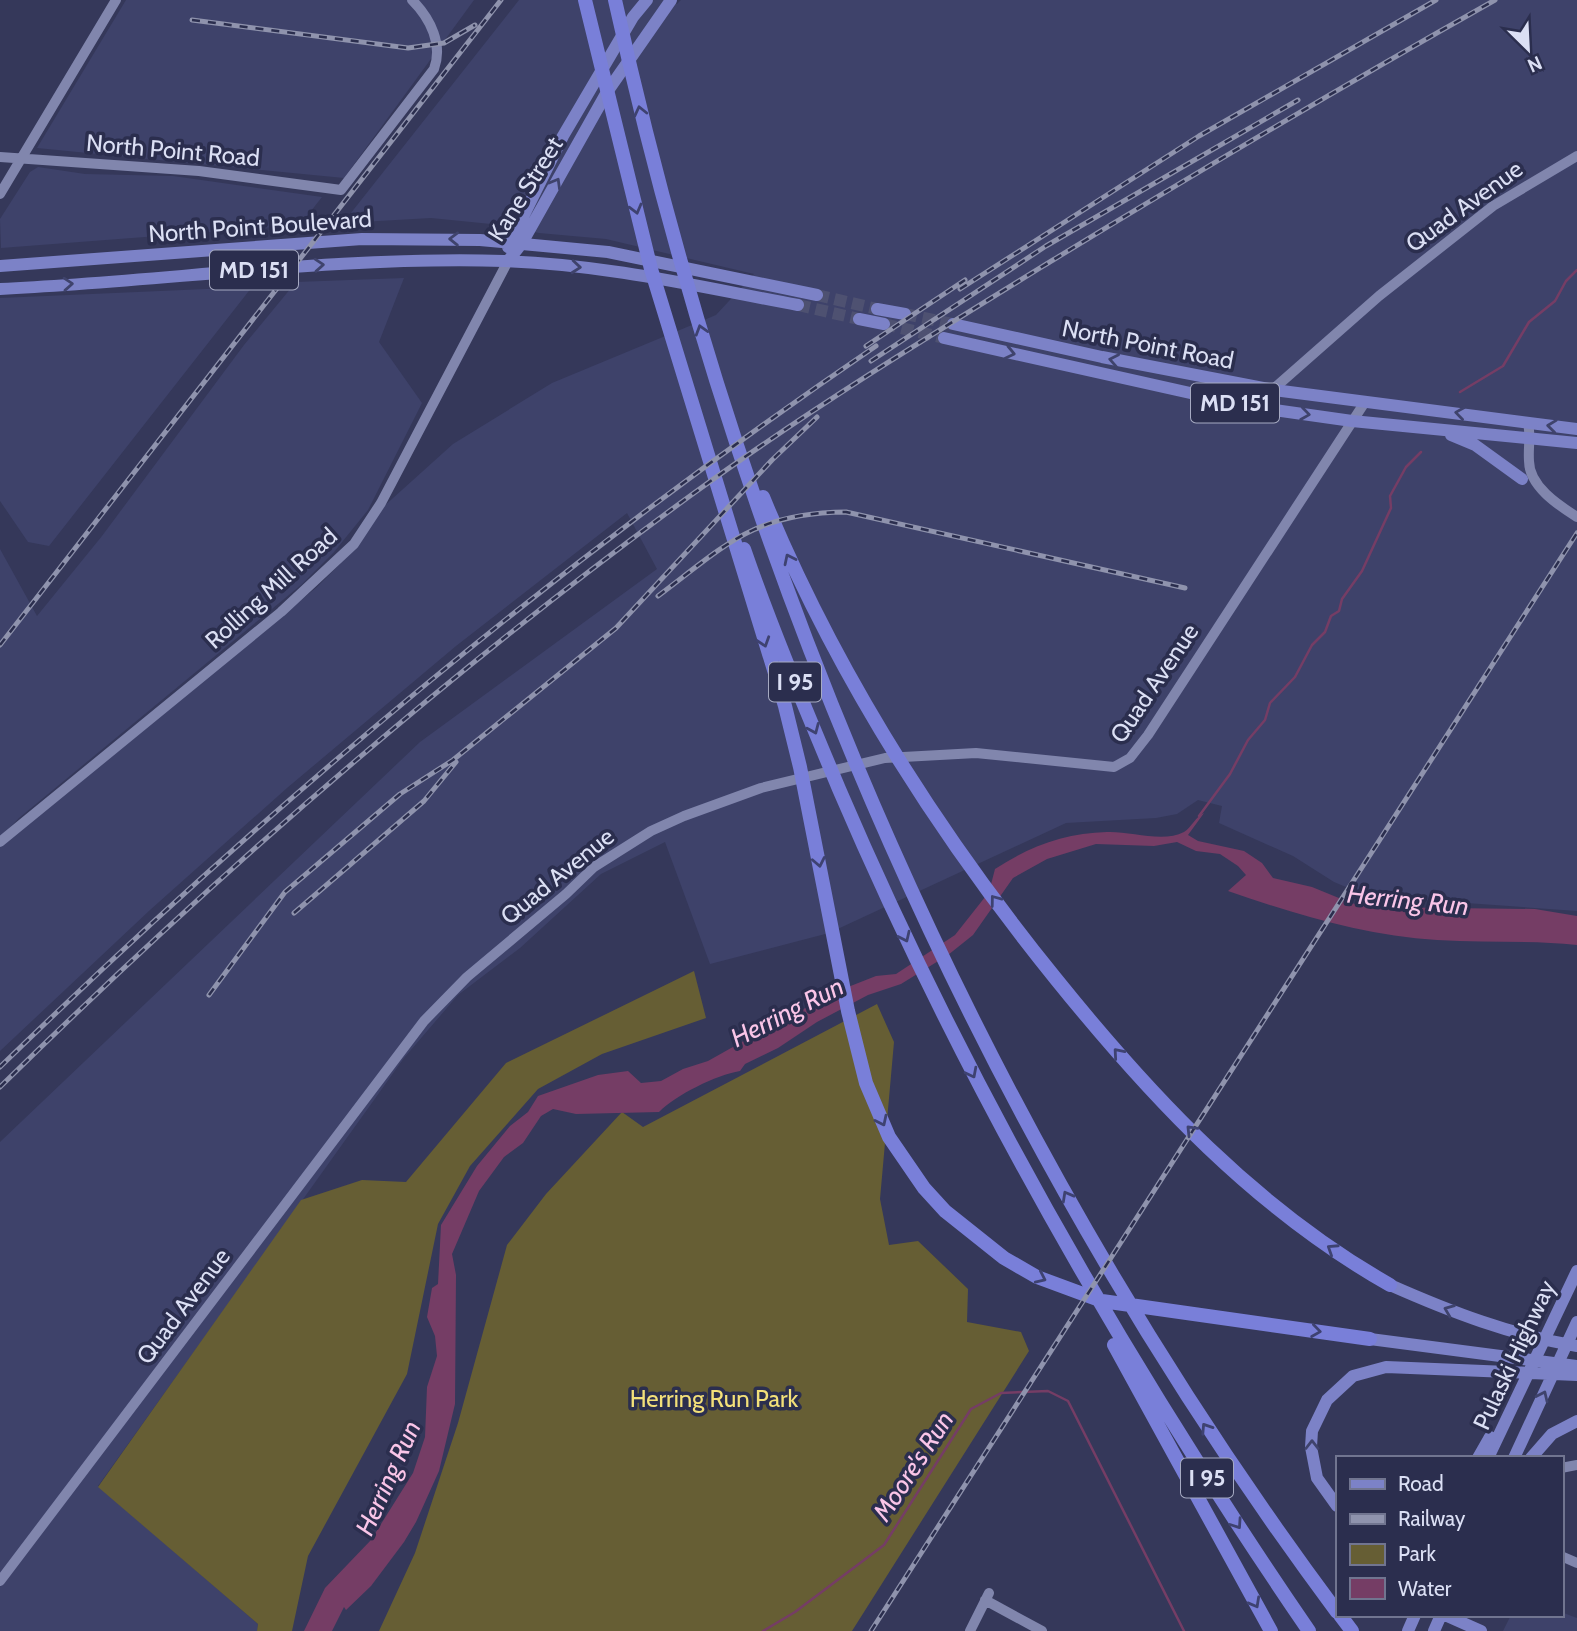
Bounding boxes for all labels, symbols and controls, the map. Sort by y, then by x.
north arrow [1493,14,1563,84]
text: N [1524,51,1546,77]
one-way arrow [634,105,648,117]
street label: North Point Road [85,128,261,172]
street label: Kane Street [481,131,569,247]
street label: Quad Avenue [1400,154,1528,258]
one-way arrow [548,178,561,191]
one-way arrow [628,203,642,215]
street label: North Point Boulevard [147,204,373,248]
one-way arrow [448,232,459,247]
road number: MD 151 [210,250,298,290]
one-way arrow [314,258,325,273]
one-way arrow [570,259,581,274]
one-way arrow [63,277,74,292]
street label: North Point Road [1060,313,1236,375]
one-way arrow [695,324,709,336]
one-way arrow [1004,345,1016,359]
one-way arrow [1108,353,1120,368]
road number: MD 151 [1191,384,1279,422]
one-way arrow [1299,406,1311,421]
one-way arrow [1454,406,1466,421]
one-way arrow [1546,418,1558,433]
street label: Rolling Mill Road [199,521,343,655]
one-way arrow [784,554,798,566]
street label: Quad Avenue [1104,618,1204,748]
one-way arrow [756,635,770,648]
road number: I 95 [769,662,821,702]
one-way arrow [805,722,819,734]
street label: Quad Avenue [495,822,619,930]
one-way arrow [811,856,826,868]
water label: Herring Run [1346,878,1470,922]
one-way arrow [991,895,1003,908]
one-way arrow [897,930,911,942]
water label: Herring Run [725,970,849,1054]
one-way arrow [1114,1049,1126,1062]
one-way arrow [964,1066,977,1079]
one-way arrow [873,1114,887,1127]
one-way arrow [1186,1125,1199,1138]
one-way arrow [1062,1191,1075,1203]
street label: Quad Avenue [130,1242,236,1370]
one-way arrow [1326,1245,1339,1258]
one-way arrow [1034,1270,1046,1284]
street label: Pulaski Highway [1467,1276,1561,1434]
one-way arrow [1444,1305,1456,1319]
one-way arrow [1310,1324,1322,1339]
park label: Herring Run Park [630,1384,799,1413]
one-way arrow [1535,1391,1549,1403]
water label: Moore's Run [865,1405,960,1528]
water label: Herring Run [349,1416,427,1540]
one-way arrow [1201,1422,1214,1435]
one-way arrow [1304,1439,1320,1450]
legend [1336,1456,1563,1617]
road number: I 95 [1181,1458,1233,1498]
text: Road [1398,1471,1444,1496]
text: Railway [1398,1506,1466,1531]
one-way arrow [1229,1517,1242,1530]
text: Park [1398,1541,1436,1566]
text: Water [1398,1576,1452,1601]
one-way arrow [1247,1596,1261,1608]

